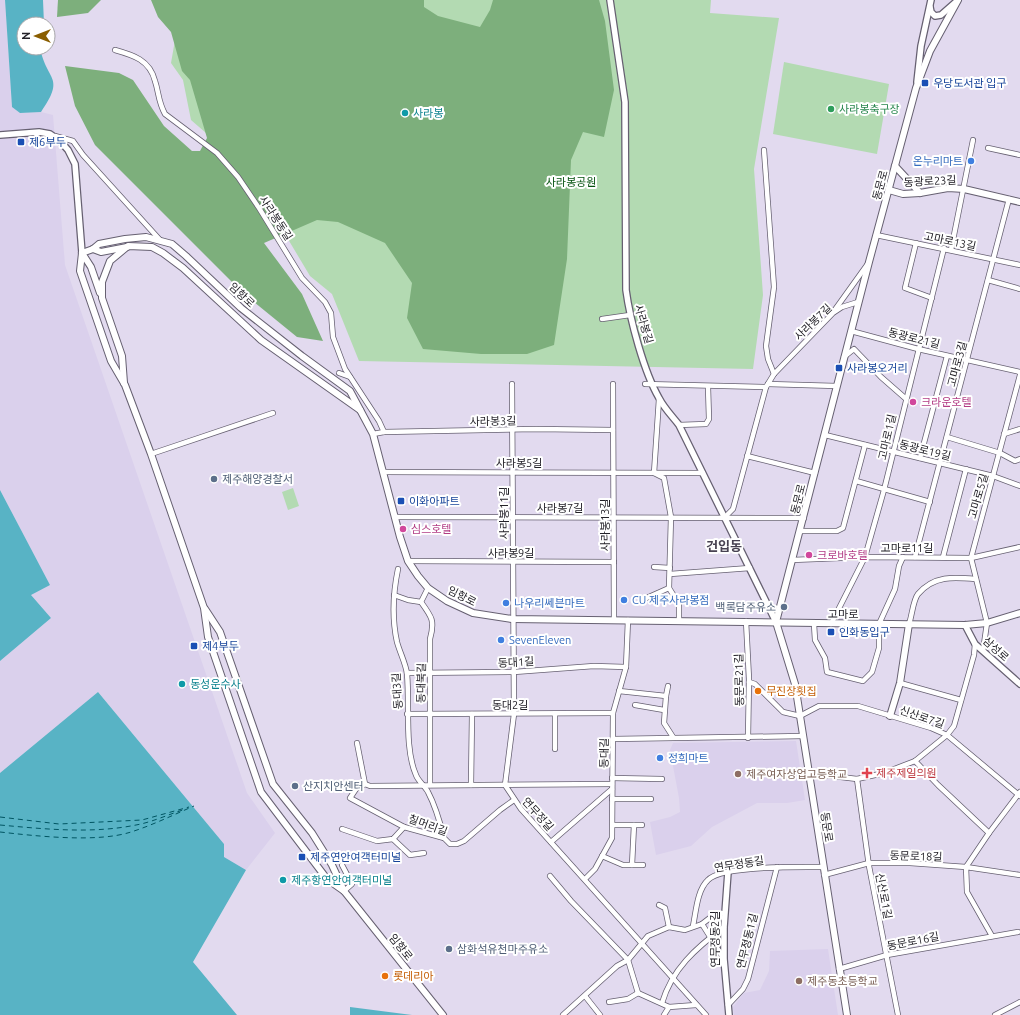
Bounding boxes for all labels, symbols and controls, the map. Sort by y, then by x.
north arrow [16,16,56,56]
text: N [20,32,32,40]
place label: 우당도서관 입구 [933,77,1006,89]
marker: 우당도서관 입구 [920,78,930,88]
place label: 사라봉축구장 [839,103,900,115]
marker: 사라봉축구장 [826,104,836,114]
place label: 사라봉 [413,107,443,119]
marker: 사라봉 [400,108,410,118]
place label: 제6부두 [29,136,66,148]
marker: 제6부두 [16,137,26,147]
place label: 온누리마트 [912,155,963,167]
marker: 온누리마트 [966,156,976,166]
street label: 동문로 [870,169,890,201]
street label: 동광로23길 [903,174,957,188]
park label: 사라봉공원 [546,176,596,188]
street label: 사라봉동길 [257,194,295,242]
street label: 고마로13길 [923,230,977,252]
street label: 임항로 [227,280,257,310]
street label: 사라봉7길 [792,301,834,343]
street label: 사라봉길 [633,303,655,345]
street label: 동광로21길 [887,326,941,350]
street label: 고마로3길 [945,340,969,388]
place label: 사라봉오거리 [847,362,908,374]
marker: 사라봉오거리 [834,363,844,373]
place label: 크라운호텔 [921,396,972,408]
marker: 크라운호텔 [908,397,918,407]
street label: 고마로1길 [876,413,898,461]
street label: 사라봉3길 [470,415,516,427]
street label: 동광로19길 [898,438,952,462]
street label: 사라봉5길 [496,457,542,469]
street label: 고마로5길 [966,472,990,520]
place label: 제주해양경찰서 [222,473,293,485]
marker: 제주해양경찰서 [209,474,219,484]
street label: 동문로 [789,483,807,515]
street label: 사라봉11길 [498,487,510,539]
place label: 이화아파트 [409,495,460,507]
marker: 이화아파트 [396,496,406,506]
street label: 사라봉13길 [599,499,611,551]
street label: 사라봉7길 [537,502,583,514]
place label: 심스호텔 [411,523,451,535]
marker: 심스호텔 [398,524,408,534]
district label: 건입동 [706,539,742,553]
street label: 고마로11길 [881,542,933,554]
street label: 사라봉9길 [488,547,534,559]
place label: 크로바호텔 [817,549,868,561]
marker: 크로바호텔 [804,550,814,560]
street label: 임항로 [446,584,478,608]
place label: CU 제주사라봉점 [632,594,710,606]
marker: CU 제주사라봉점 [619,595,629,605]
place label: 나우리쎄븐마트 [514,597,585,609]
marker: 나우리쎄븐마트 [501,598,511,608]
place label: 백록담주유소 [715,601,776,613]
marker: 백록담주유소 [779,602,789,612]
street label: 고마로 [828,608,858,620]
place label: 인화동입구 [839,626,890,638]
marker: 인화동입구 [826,627,836,637]
place label: SevenEleven [509,634,571,646]
street label: 삼성로 [981,634,1011,664]
marker: SevenEleven [496,635,506,645]
place label: 제4부두 [202,640,239,652]
marker: 제4부두 [189,641,199,651]
street label: 동문로21길 [733,653,745,707]
street label: 동대1길 [497,655,535,669]
street label: 동대북길 [415,663,427,703]
street label: 동대3길 [390,672,404,710]
place label: 동성운수사 [190,678,241,690]
marker: 동성운수사 [177,679,187,689]
place label: 무진장횟집 [766,685,817,697]
marker: 무진장횟집 [753,686,763,696]
street label: 동대2길 [492,699,528,711]
street label: 신산로7길 [898,704,946,730]
street label: 동대길 [598,738,610,768]
place label: 정희마트 [668,752,708,764]
marker: 정희마트 [655,753,665,763]
marker: 제주제일의원 [861,767,873,779]
place label: 제주제일의원 [876,767,937,779]
place label: 제주여자상업고등학교 [746,768,847,780]
marker: 제주여자상업고등학교 [733,769,743,779]
place label: 산지치안센터 [303,780,364,792]
marker: 산지치안센터 [290,781,300,791]
street label: 연무정길 [520,795,556,833]
street label: 동문로 [819,811,835,843]
street label: 칠머리길 [407,812,449,838]
street label: 동문로18길 [889,849,943,863]
place label: 제주연안여객터미널 [310,851,401,863]
marker: 제주연안여객터미널 [297,852,307,862]
street label: 연무정동길 [713,854,765,874]
street label: 신산로1길 [874,872,894,920]
place label: 제주항연안여객터미널 [291,874,392,886]
marker: 제주항연안여객터미널 [278,875,288,885]
street label: 연무정동2길 [709,911,721,967]
street label: 연무정동1길 [734,912,760,970]
street label: 동문로16길 [886,930,940,952]
street label: 임항로 [387,931,415,963]
place label: 삼화석유천마주유소 [457,943,548,955]
marker: 삼화석유천마주유소 [444,944,454,954]
place label: 롯데리아 [393,970,433,982]
marker: 롯데리아 [380,971,390,981]
place label: 제주동초등학교 [807,975,878,987]
marker: 제주동초등학교 [794,976,804,986]

